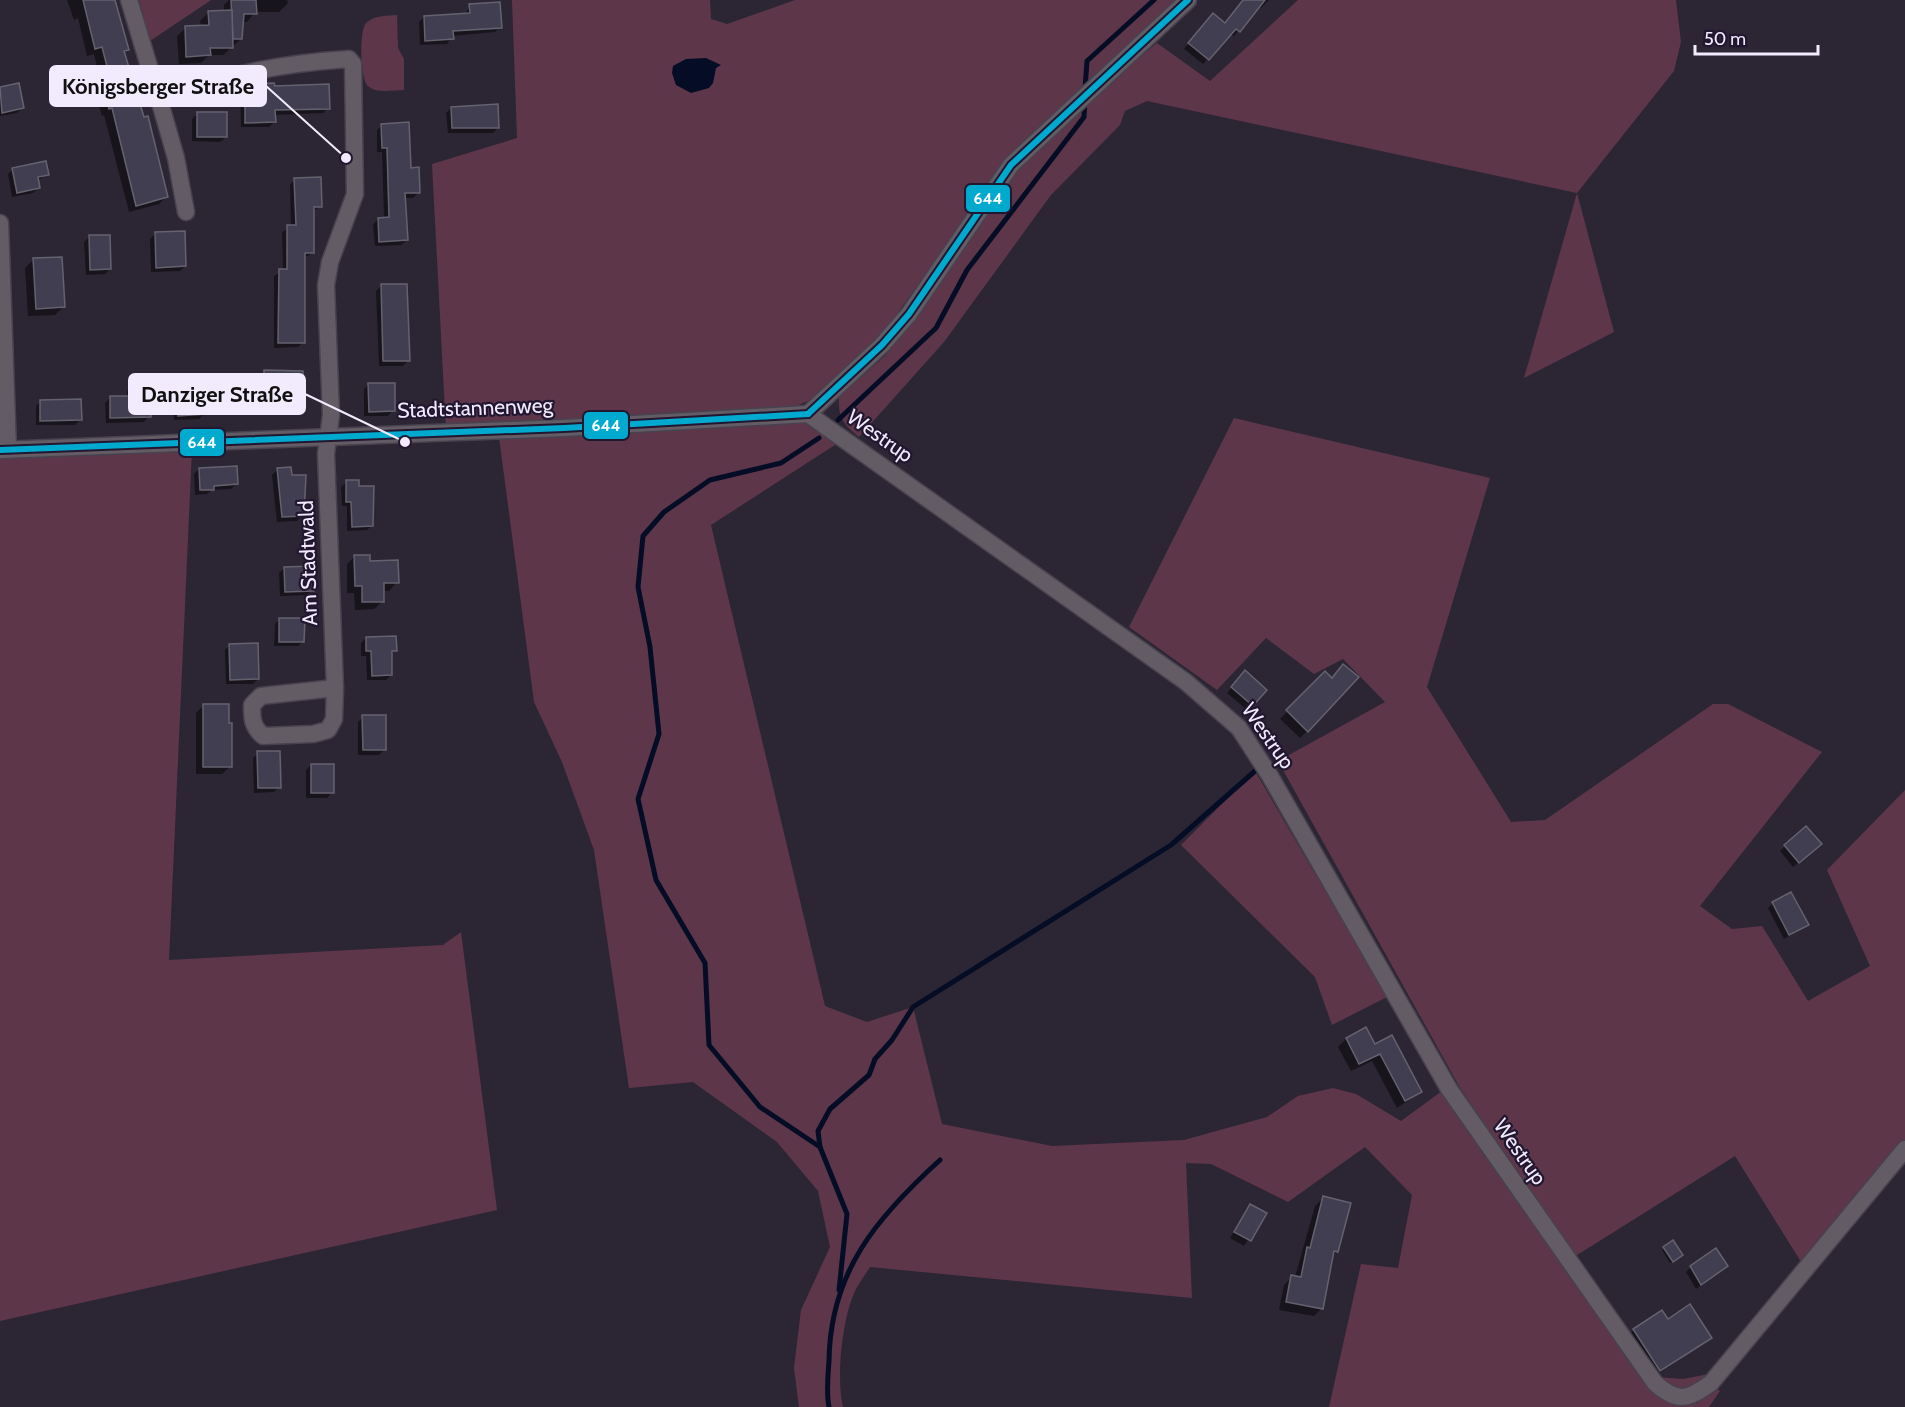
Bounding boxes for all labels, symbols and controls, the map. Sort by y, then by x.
scale bar [1695,18,1818,56]
text: 50 m [1704,28,1746,50]
callout: Königsberger Straße [50,66,266,106]
text: Königsberger Straße [62,73,254,100]
line badge: 644 [965,184,1011,213]
text: 644 [974,189,1002,208]
callout: Danziger Straße [129,374,305,414]
text: Danziger Straße [141,381,293,408]
street label: Stadtstannenweg [397,392,554,423]
street label: Westrup [842,404,918,467]
line badge: 644 [583,411,629,440]
text: 644 [592,416,620,435]
line badge: 644 [179,428,225,457]
text: 644 [188,433,216,452]
street label: Am Stadtwald [293,500,322,626]
street label: Westrup [1237,698,1300,774]
street label: Westrup [1489,1114,1552,1190]

